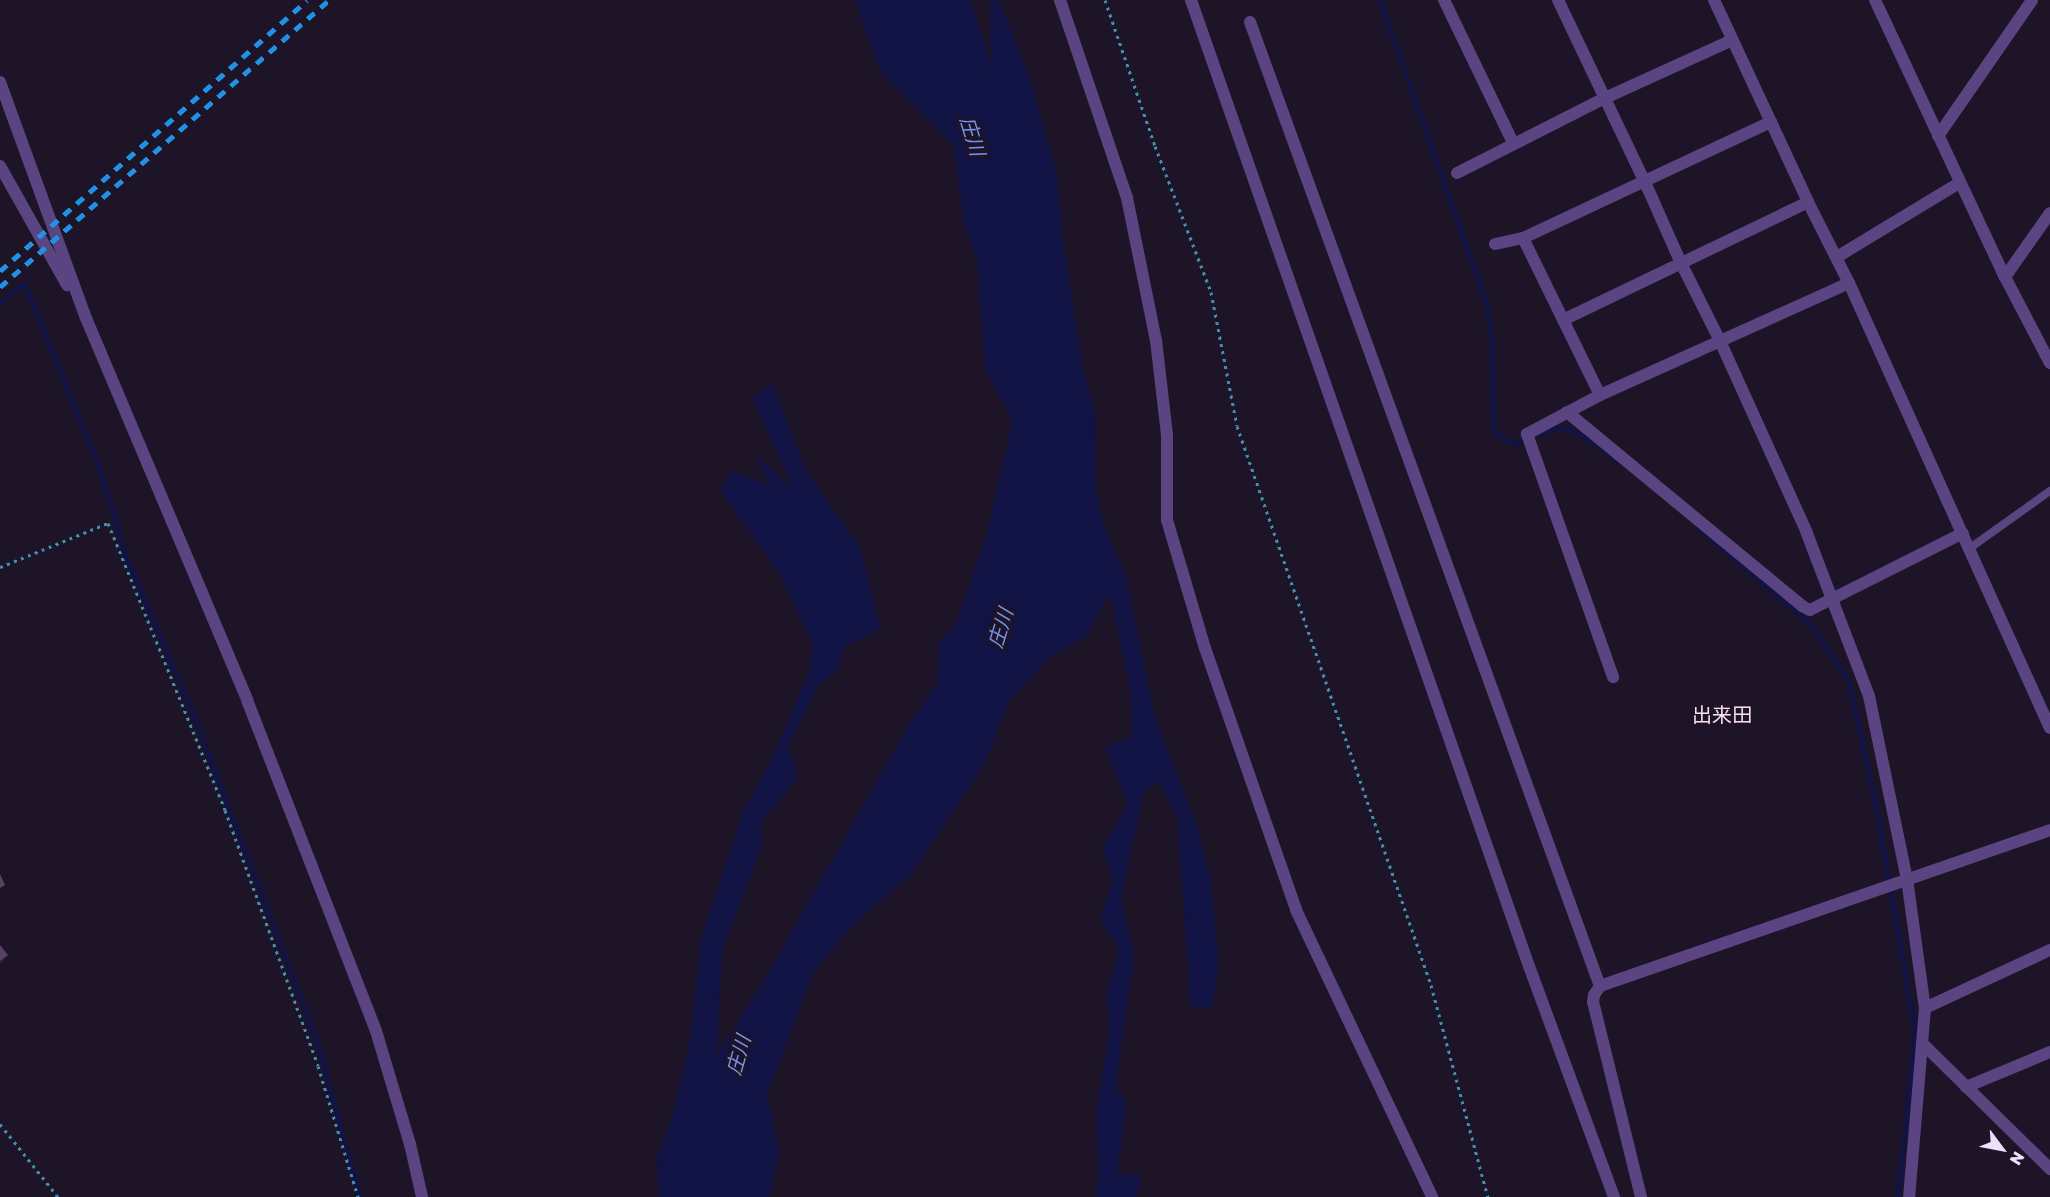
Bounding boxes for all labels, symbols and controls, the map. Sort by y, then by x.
water label: 庄川 [956,113,990,159]
water label: 庄川 [983,605,1017,651]
district label: 出来田 [1692,702,1752,726]
water label: 庄川 [721,1032,755,1078]
north arrow [1972,1119,2032,1179]
text: N [2006,1148,2029,1169]

